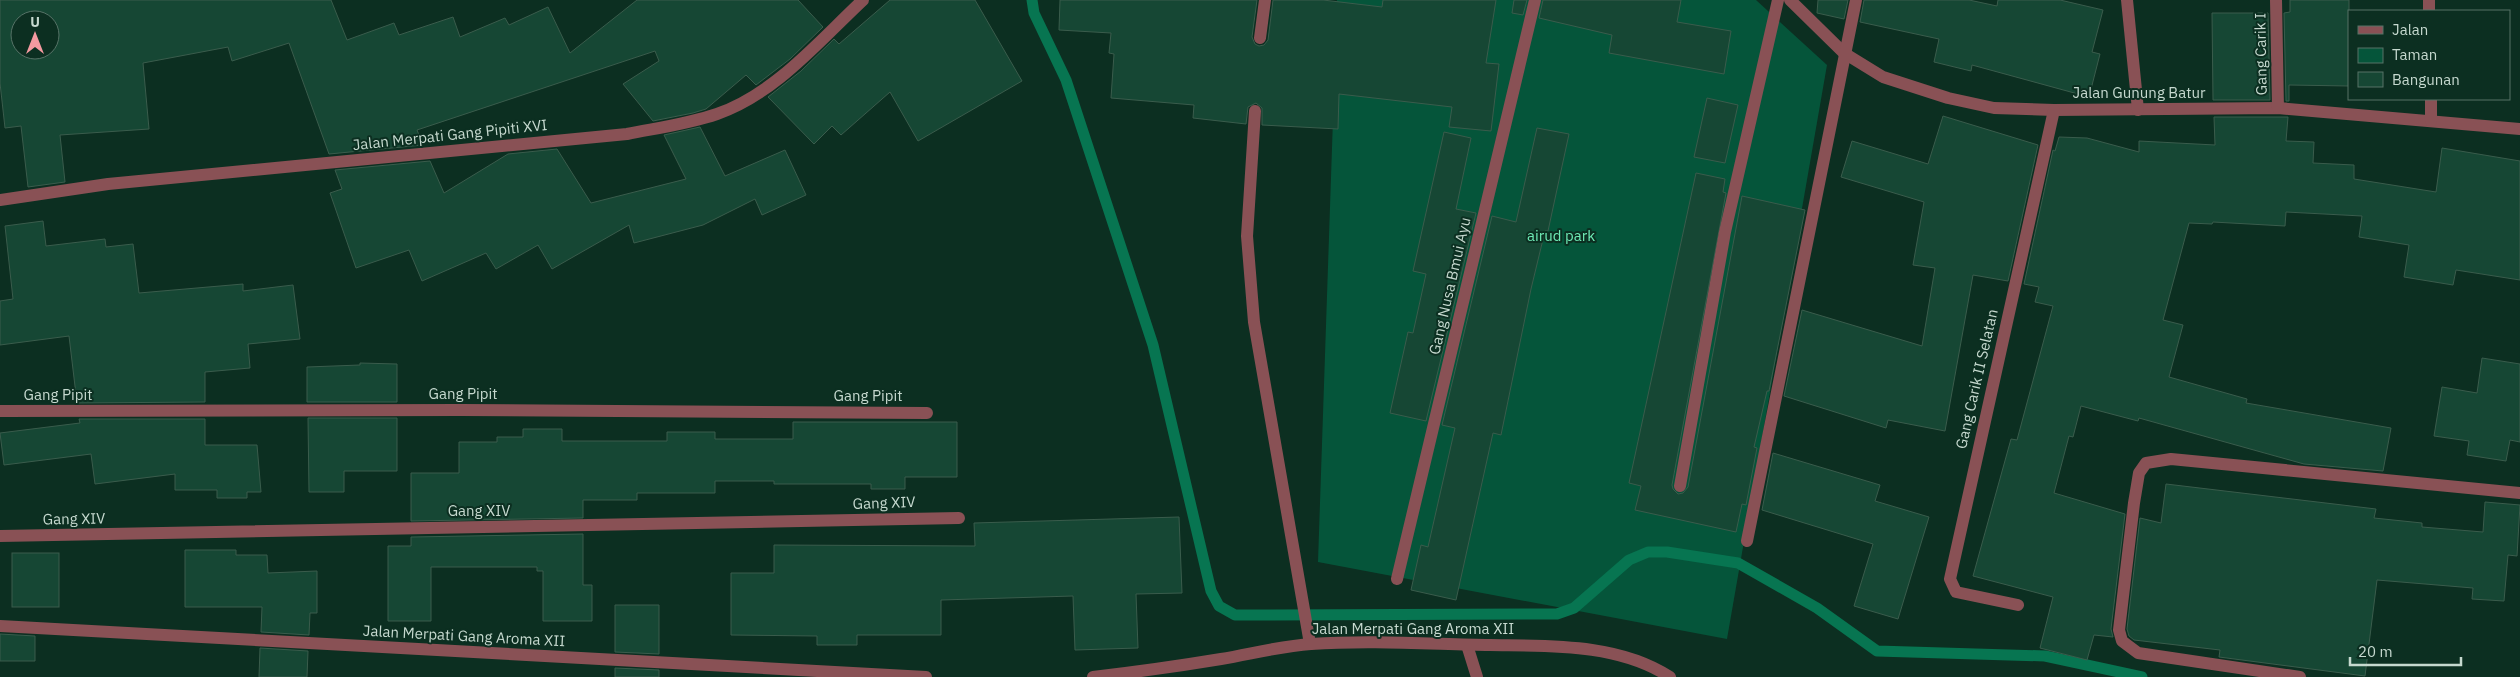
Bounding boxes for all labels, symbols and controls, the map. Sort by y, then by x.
north arrow [10,10,60,60]
legend [2348,10,2510,100]
text: U [30,13,40,31]
street label: Gang Carik I [2250,13,2271,95]
text: Jalan [2392,20,2428,39]
text: Taman [2392,45,2437,64]
text: Bangunan [2392,70,2460,89]
street label: Jalan Gunung Batur [2073,83,2206,102]
street label: Jalan Merpati Gang Pipiti XVI [352,115,548,154]
street label: Gang Nusa Bmui Ayu [1424,215,1475,356]
park label: airud park [1527,226,1595,245]
street label: Gang Carik II Selatan [1951,307,2002,451]
street label: Gang Pipit [429,384,497,403]
street label: Gang Pipit [24,385,92,404]
street label: Gang Pipit [834,386,902,405]
street label: Gang XIV [852,492,916,513]
street label: Gang XIV [448,501,510,520]
street label: Gang XIV [42,508,106,529]
street label: Jalan Merpati Gang Aroma XII [1312,619,1514,638]
street label: Jalan Merpati Gang Aroma XII [362,621,566,650]
scale bar [2350,634,2461,666]
text: 20 m [2358,642,2393,661]

